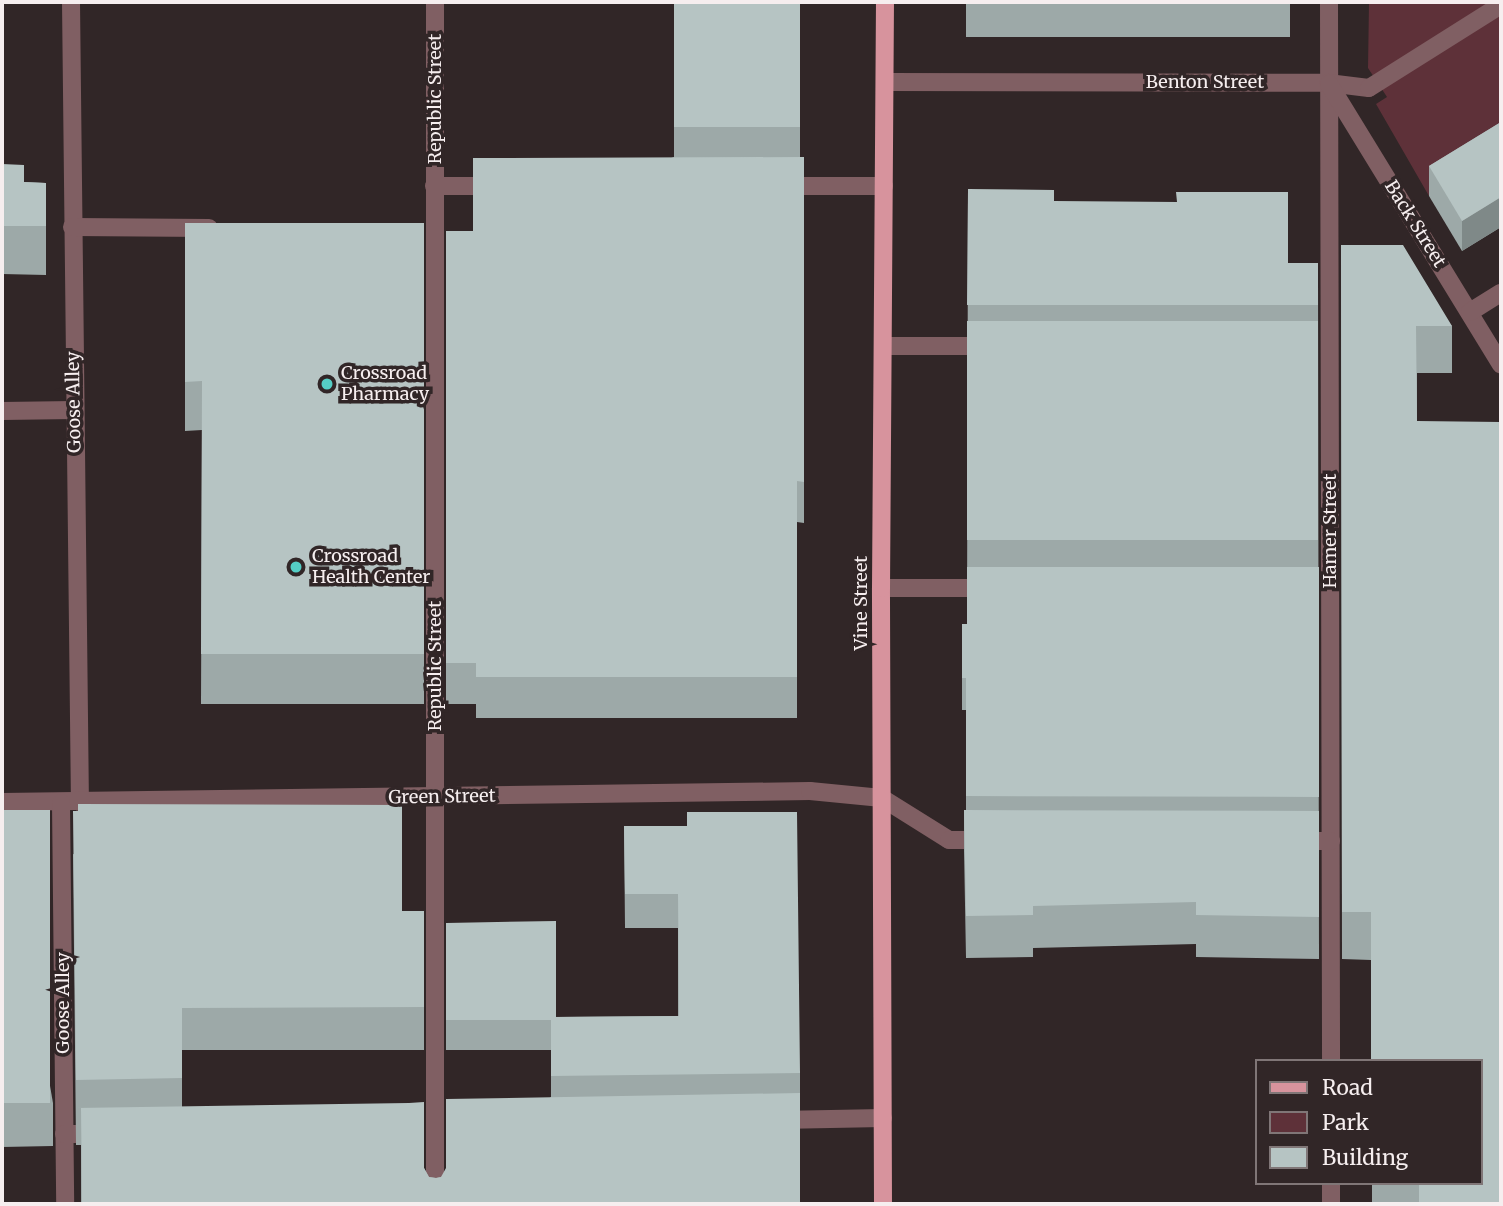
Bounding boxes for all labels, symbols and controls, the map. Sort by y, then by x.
street label: Republic Street [424,34,446,164]
street label: Benton Street [1146,71,1264,93]
street label: Back Street [1380,177,1450,271]
street label: Goose Alley [62,351,86,453]
place label: Crossroad Pharmacy [341,363,429,406]
marker: Crossroad Pharmacy [319,376,335,392]
street label: Hamer Street [1319,473,1341,589]
place label: Crossroad Health Center [312,546,430,588]
street label: Vine Street [850,556,872,650]
marker: Crossroad Health Center [286,557,306,577]
street label: Republic Street [424,601,446,731]
street label: Green Street [388,785,496,809]
street label: Goose Alley [52,952,74,1054]
legend [1254,1059,1482,1185]
text: Road [1322,1074,1373,1101]
text: Park [1322,1109,1369,1136]
text: Building [1322,1144,1408,1171]

